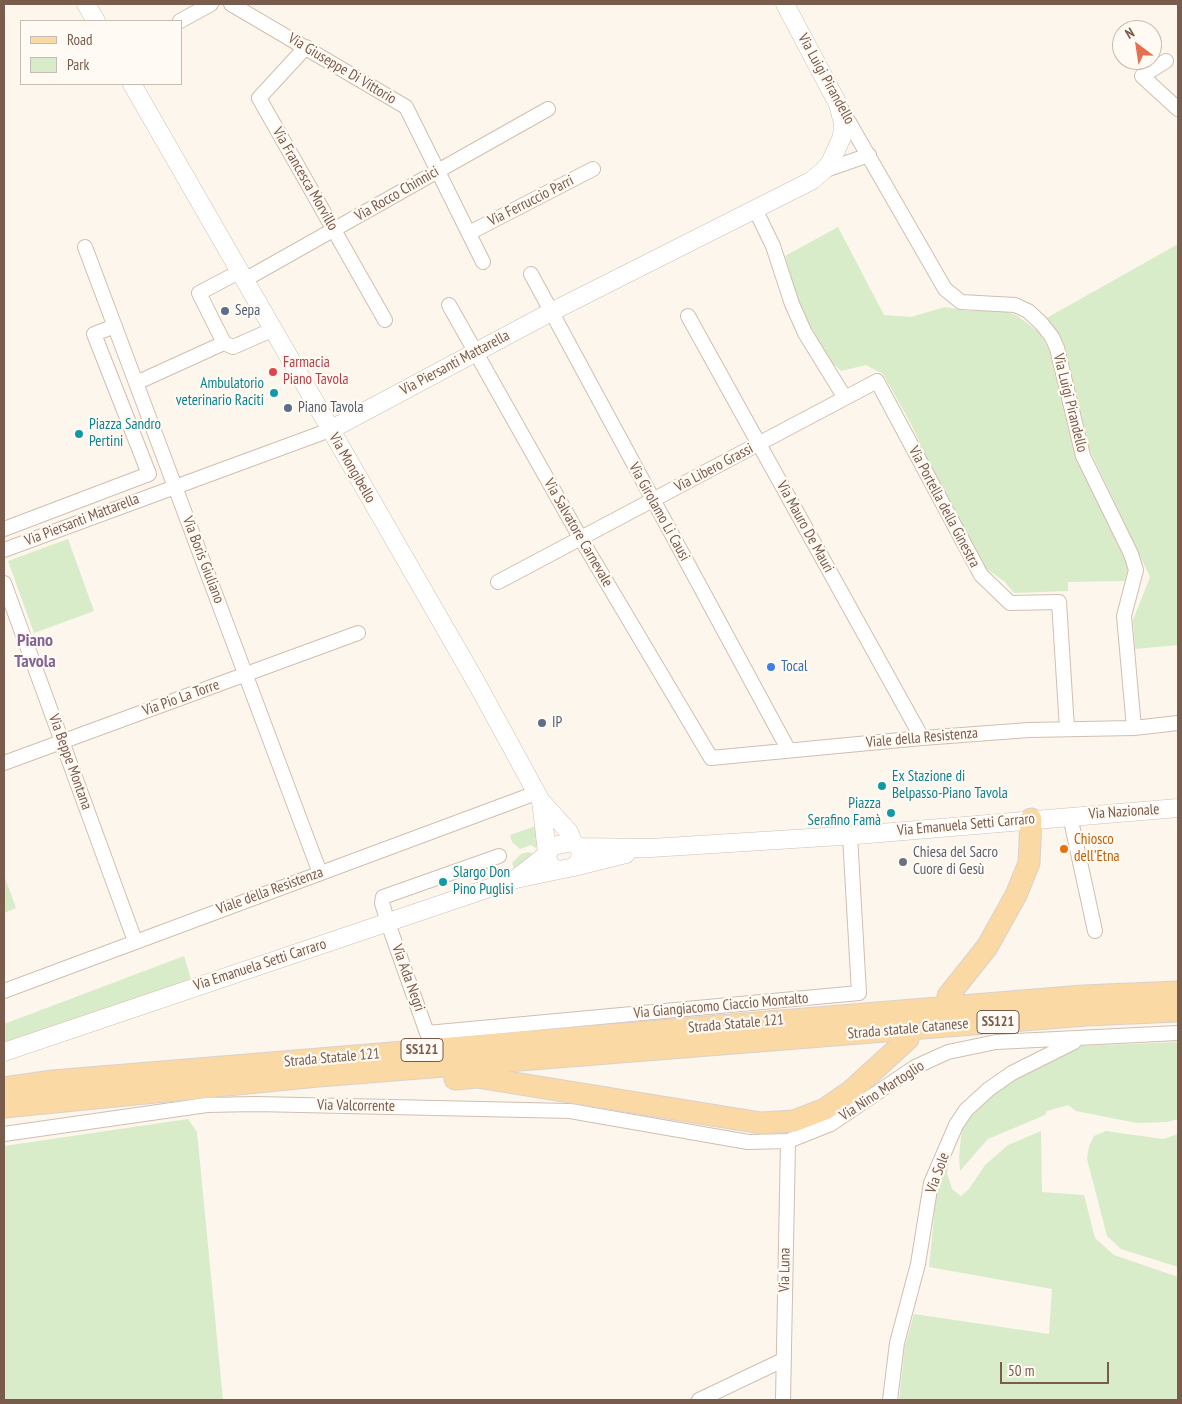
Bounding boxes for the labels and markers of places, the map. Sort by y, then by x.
place label: Sepa [235,302,260,320]
marker: Sepa [219,305,231,317]
place label: Farmacia Piano Tavola [283,354,348,389]
marker: Farmacia Piano Tavola [267,366,279,378]
place label: Ambulatorio veterinario Raciti [176,375,264,410]
marker: Ambulatorio veterinario Raciti [268,387,280,399]
place label: Piano Tavola [298,399,363,417]
marker: Piano Tavola [282,402,294,414]
place label: Piazza Sandro Pertini [89,416,161,451]
marker: Piazza Sandro Pertini [73,428,85,440]
place label: Tocal [781,658,807,676]
marker: Tocal [765,661,777,673]
place label: IP [552,714,562,732]
marker: IP [536,717,548,729]
place label: Ex Stazione di Belpasso-Piano Tavola [892,768,1008,803]
marker: Ex Stazione di Belpasso-Piano Tavola [876,780,888,792]
place label: Piazza Serafino Famà [808,795,881,830]
marker: Piazza Serafino Famà [885,807,897,819]
place label: Chiosco dell'Etna [1074,831,1120,866]
marker: Chiosco dell'Etna [1058,843,1070,855]
place label: Chiesa del Sacro Cuore di Gesù [913,844,998,879]
marker: Chiesa del Sacro Cuore di Gesù [897,856,909,868]
place label: Slargo Don Pino Puglisi [453,864,514,899]
marker: Slargo Don Pino Puglisi [437,876,449,888]

